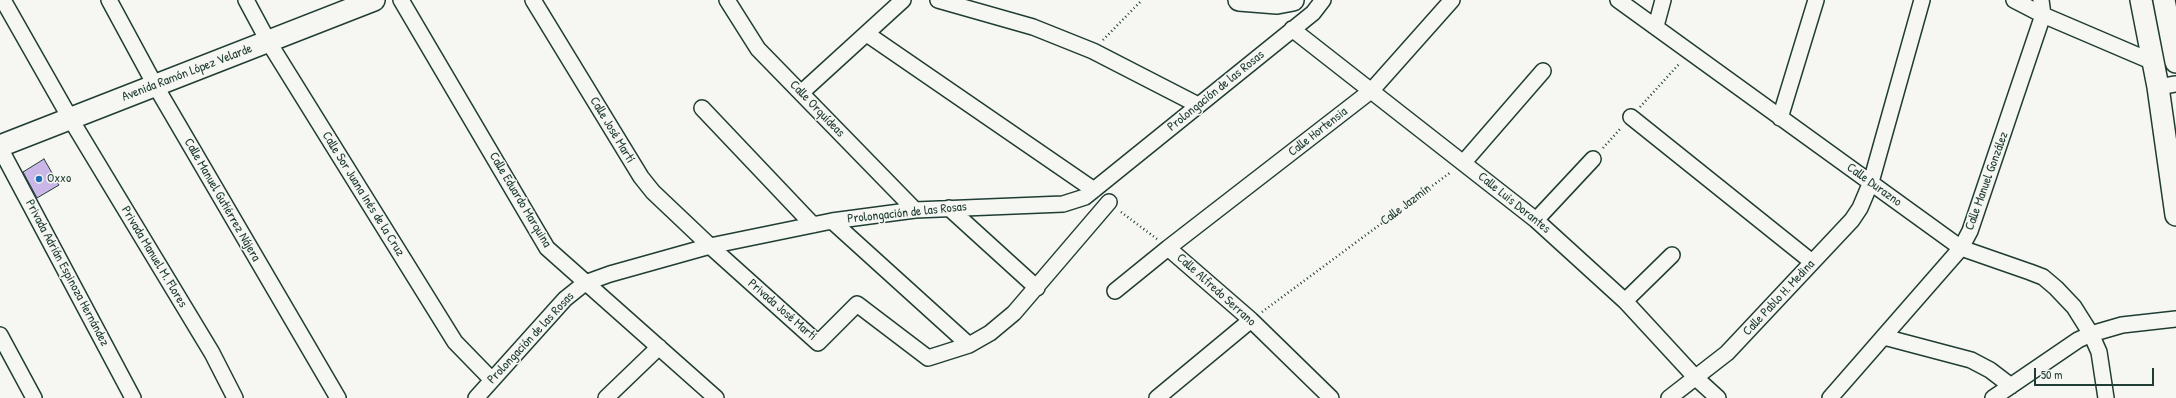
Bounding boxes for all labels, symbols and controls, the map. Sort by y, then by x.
street label: Avenida Ramón López Velarde [120,41,254,105]
street label: Prolongación de las Rosas [1164,47,1268,135]
street label: Calle Orquídeas [786,77,848,141]
street label: Calle José Martí [586,94,638,166]
street label: Calle Hortensia [1285,104,1351,160]
street label: Calle Sor Juana Inés de la Cruz [318,129,408,259]
street label: Calle Manuel González [1962,130,2012,232]
street label: Calle Manuel Gutiérrez Nájera [180,136,264,264]
street label: Calle Eduardo Marquina [485,150,555,250]
street label: Calle Durazno [1843,160,1905,210]
street label: Calle Luis Dorantes [1475,169,1553,237]
place label: Oxxo [47,171,71,187]
marker: Oxxo [34,174,44,184]
street label: Calle Jazmín [1378,181,1434,229]
street label: Privada Adrián Espinoza Hernández [22,197,112,349]
street label: Prolongación de las Rosas [846,199,968,227]
street label: Privada Manuel M. Flores [118,204,190,310]
street label: Calle Alfredo Serrano [1173,250,1259,330]
street label: Calle Pablo H. Medina [1740,257,1818,339]
street label: Privada José Martí [744,276,820,344]
street label: Prolongación de las Rosas [484,289,578,387]
scale bar [2036,360,2156,386]
text: 50 m [2041,366,2062,383]

